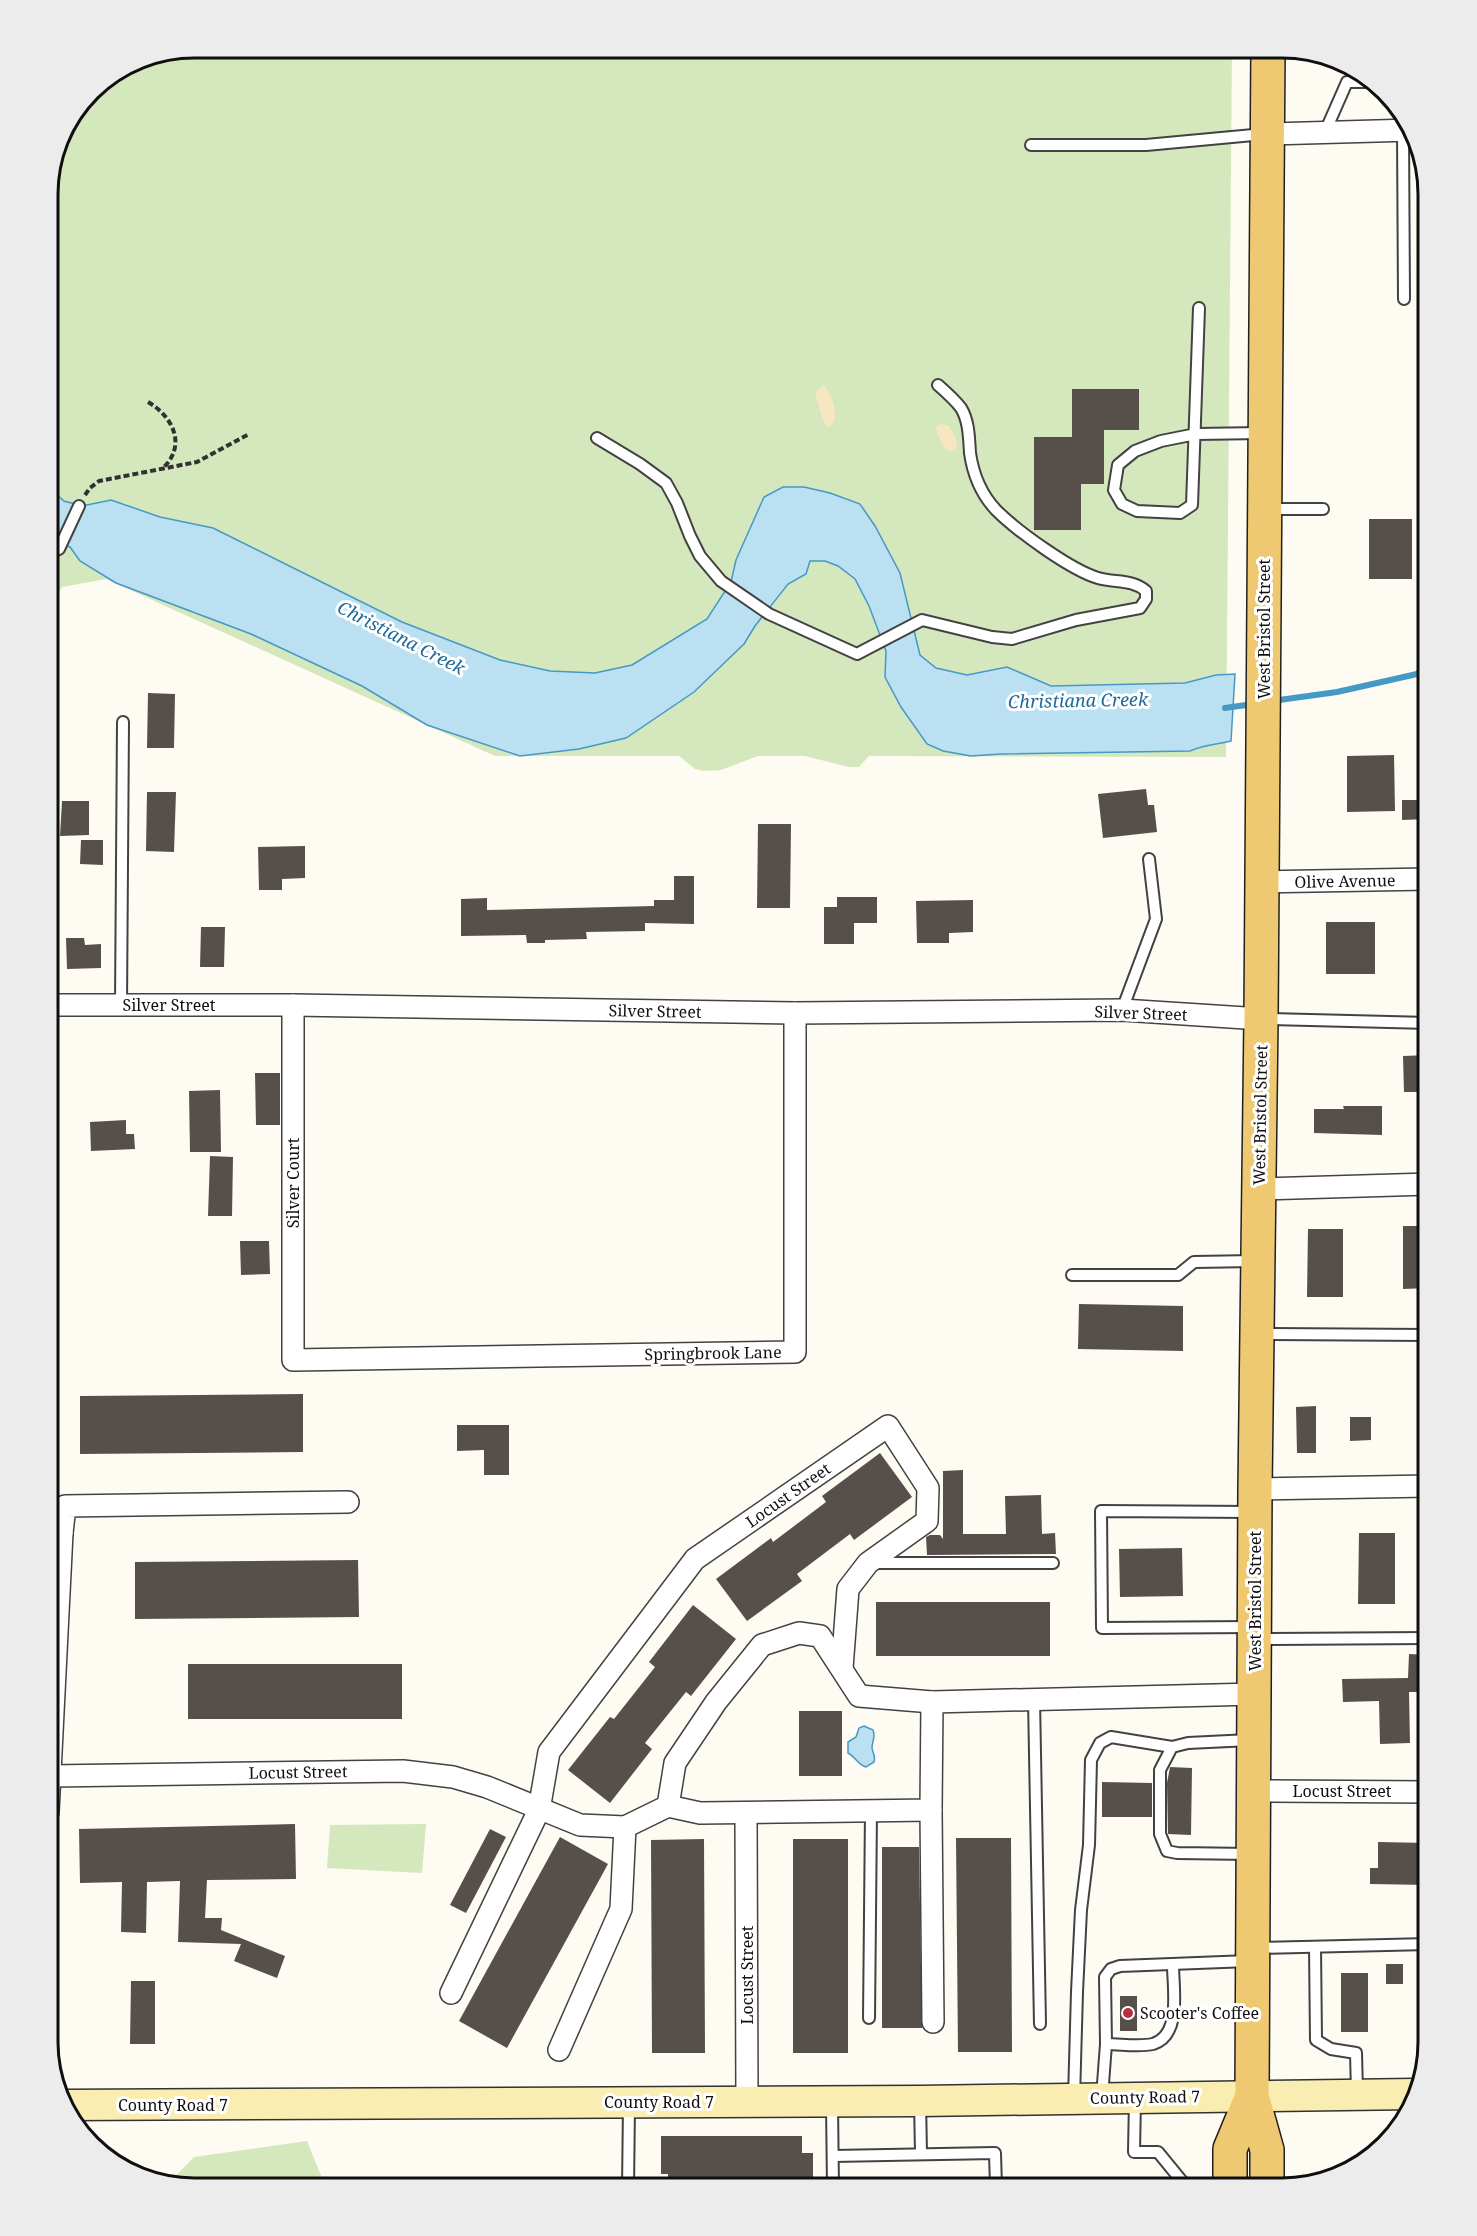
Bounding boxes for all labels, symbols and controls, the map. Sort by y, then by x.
street label: West Bristol Street [1253,558,1275,699]
water label: Christiana Creek [334,595,470,680]
water label: Christiana Creek [1008,687,1149,713]
street label: Olive Avenue [1294,869,1396,893]
street label: Silver Street [123,994,216,1016]
street label: Silver Street [608,999,702,1023]
street label: Silver Street [1094,1000,1188,1026]
street label: West Bristol Street [1248,1044,1272,1185]
street label: Silver Court [282,1137,304,1228]
street label: Springbrook Lane [644,1341,782,1365]
street label: Locust Street [741,1457,835,1532]
street label: West Bristol Street [1244,1530,1266,1671]
street label: Locust Street [248,1760,348,1784]
street label: Locust Street [1293,1780,1392,1802]
street label: Locust Street [736,1925,758,2024]
place label: Scooter's Coffee [1140,2002,1259,2024]
marker: Scooter's Coffee [1121,2006,1135,2020]
street label: County Road 7 [1090,2085,1200,2109]
street label: County Road 7 [604,2091,714,2113]
street label: County Road 7 [118,2094,228,2116]

